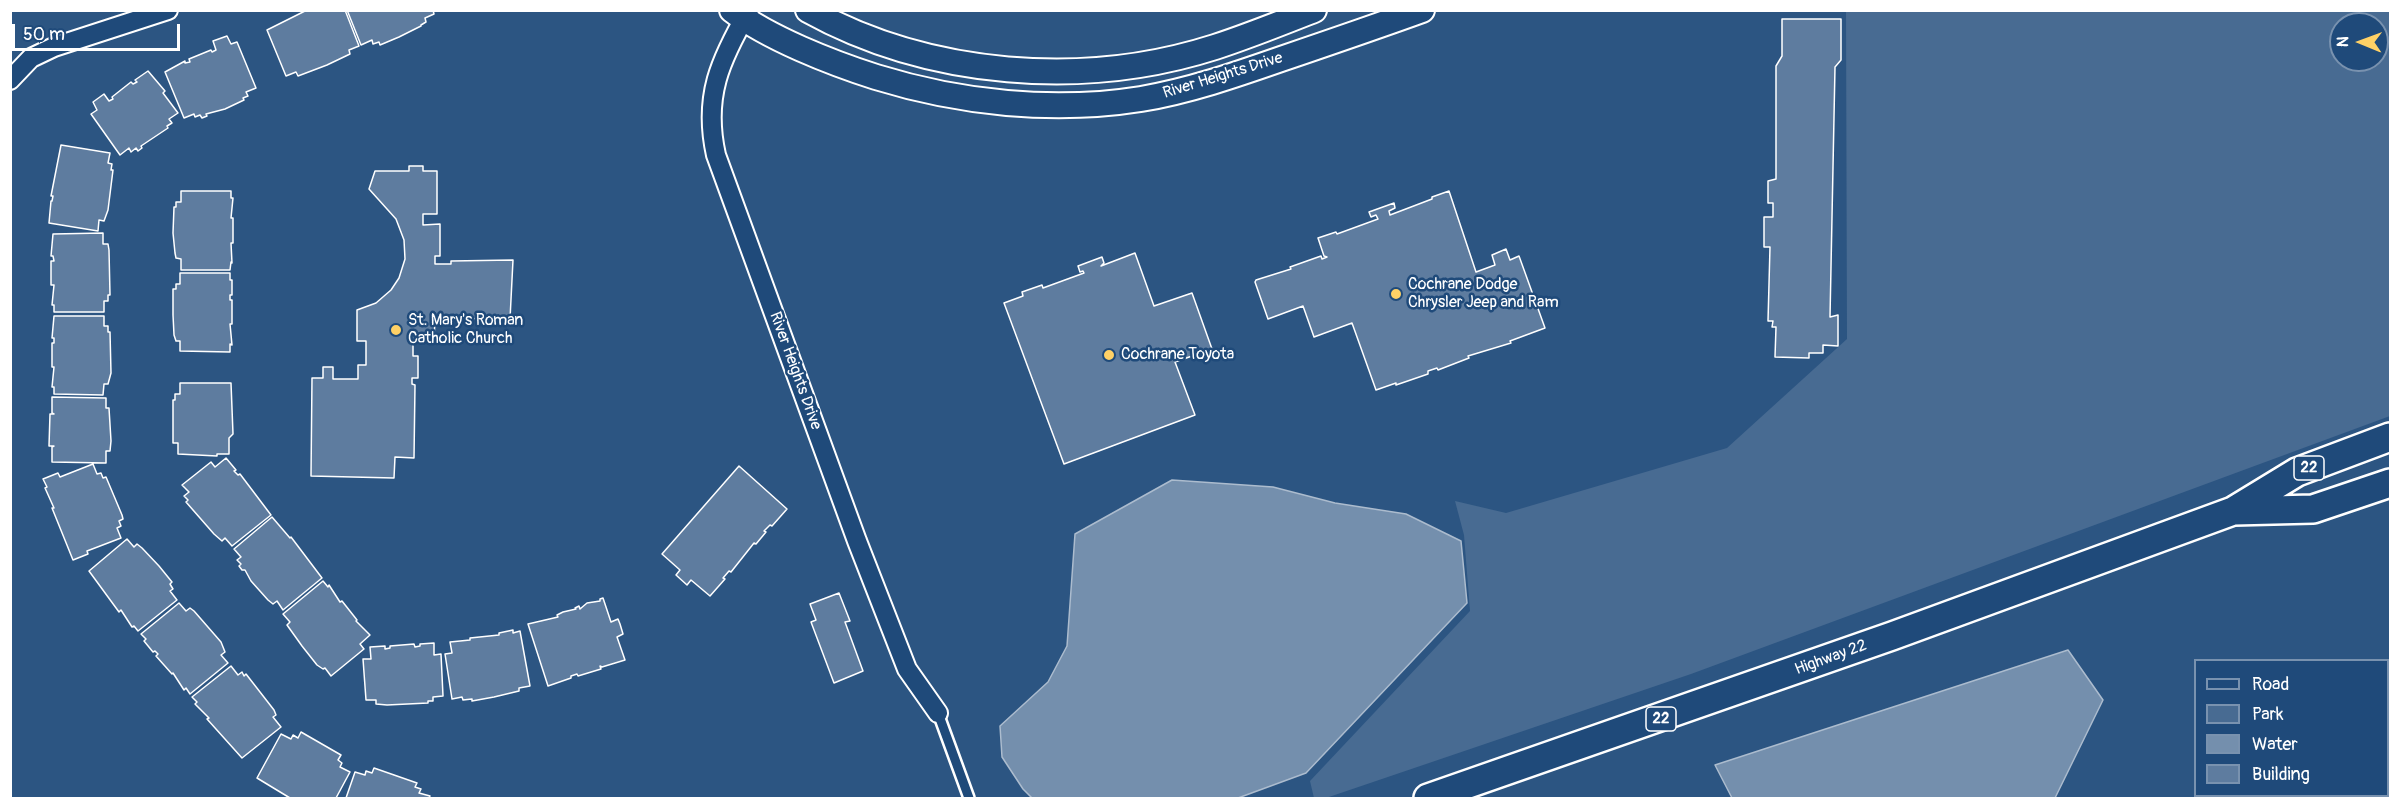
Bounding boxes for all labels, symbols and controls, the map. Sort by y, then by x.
scale bar [15,12,183,50]
north arrow [2329,12,2389,72]
text: 50 m [23,23,65,46]
text: N [2333,36,2353,47]
street label: River Heights Drive [1161,49,1285,103]
place label: Cochrane Dodge Chrysler Jeep and Ram [1408,275,1559,313]
marker: Cochrane Dodge Chrysler Jeep and Ram [1389,287,1403,301]
street label: River Heights Drive [765,309,825,433]
place label: St. Mary's Roman Catholic Church [408,311,523,349]
marker: St. Mary's Roman Catholic Church [389,323,403,337]
place label: Cochrane Toyota [1121,345,1234,365]
marker: Cochrane Toyota [1102,348,1116,362]
road number: 22 [2294,456,2324,480]
street label: Highway 22 [1792,636,1870,680]
legend [2194,659,2389,797]
text: Road [2252,673,2289,696]
text: Park [2252,703,2284,726]
road number: 22 [1646,707,1676,731]
text: Water [2252,733,2298,756]
text: Building [2252,763,2310,786]

